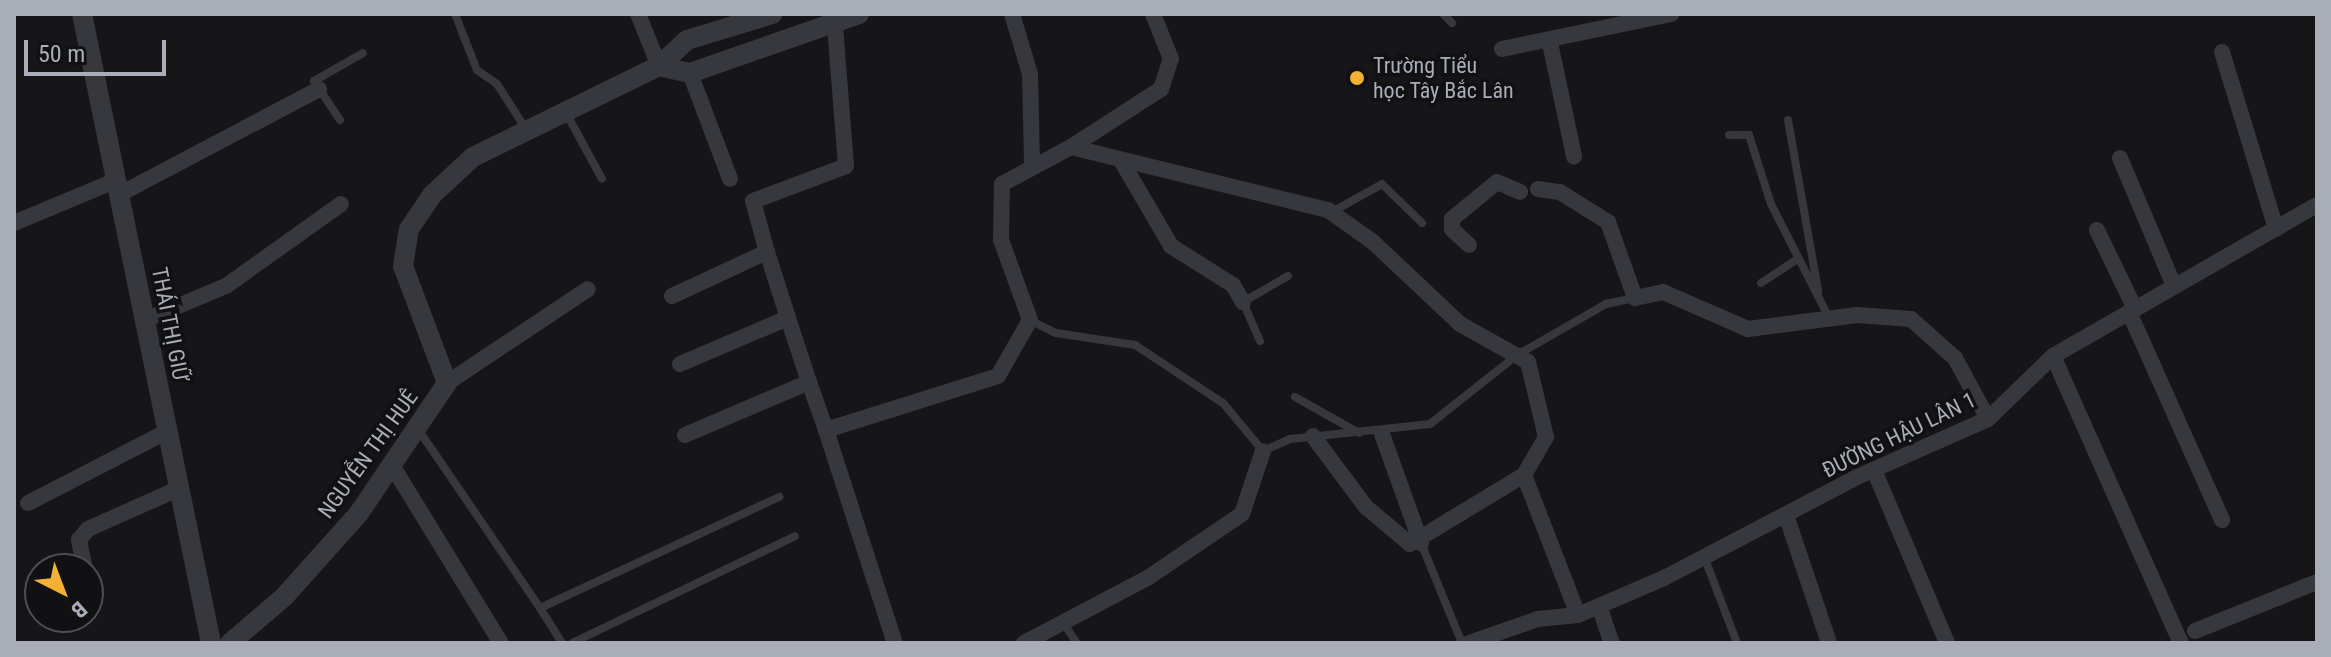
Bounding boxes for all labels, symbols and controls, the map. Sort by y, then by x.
scale bar [28,24,170,74]
text: 50 m [38,40,85,68]
place label: Trường Tiểu học Tây Bắc Lân [1373,52,1514,104]
marker: Trường Tiểu học Tây Bắc Lân [1348,69,1366,87]
street label: THÁI THỊ GIỮ [146,265,194,383]
street label: NGUYỄN THỊ HUÊ [312,384,424,524]
street label: ĐƯỜNG HẬU LÂN 1 [1818,386,1980,484]
north arrow [24,553,104,633]
text: B [66,596,92,623]

